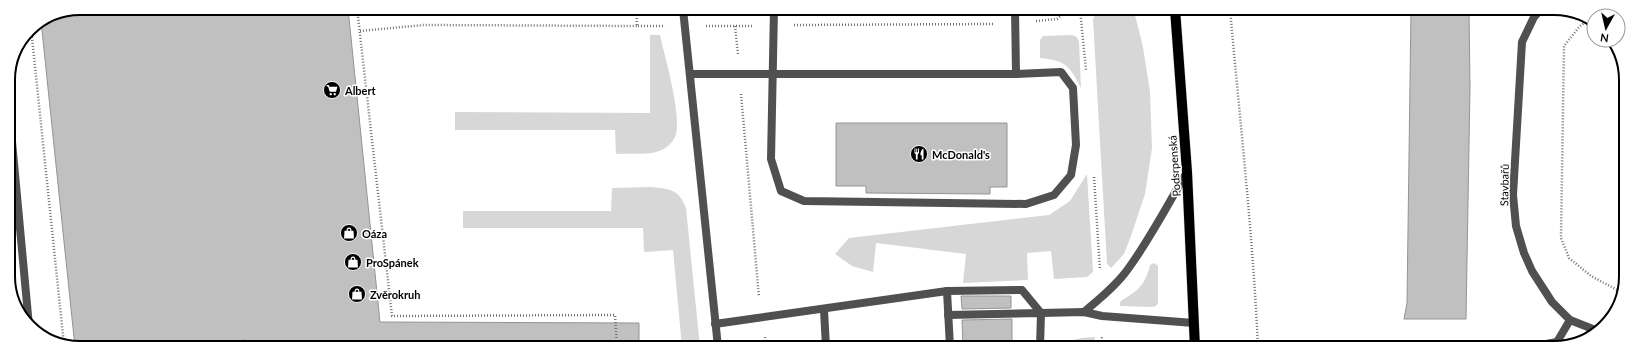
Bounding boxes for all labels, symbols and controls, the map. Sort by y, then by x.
north arrow [1586,8,1626,48]
text: N [1599,31,1610,45]
supermarket icon: Albert [322,80,342,100]
place label: Albert [344,84,377,97]
street label: Podsrpenská [1165,135,1183,197]
restaurant icon: McDonald's [909,144,929,164]
place label: McDonald's [932,148,990,161]
street label: Stavbařů [1497,164,1511,206]
shop icon: Oáza [339,223,359,243]
place label: Oáza [362,227,387,240]
shop icon: ProSpánek [343,252,363,272]
place label: ProSpánek [366,256,419,269]
shop icon: Zvěrokruh [347,284,367,304]
place label: Zvěrokruh [370,288,421,301]

